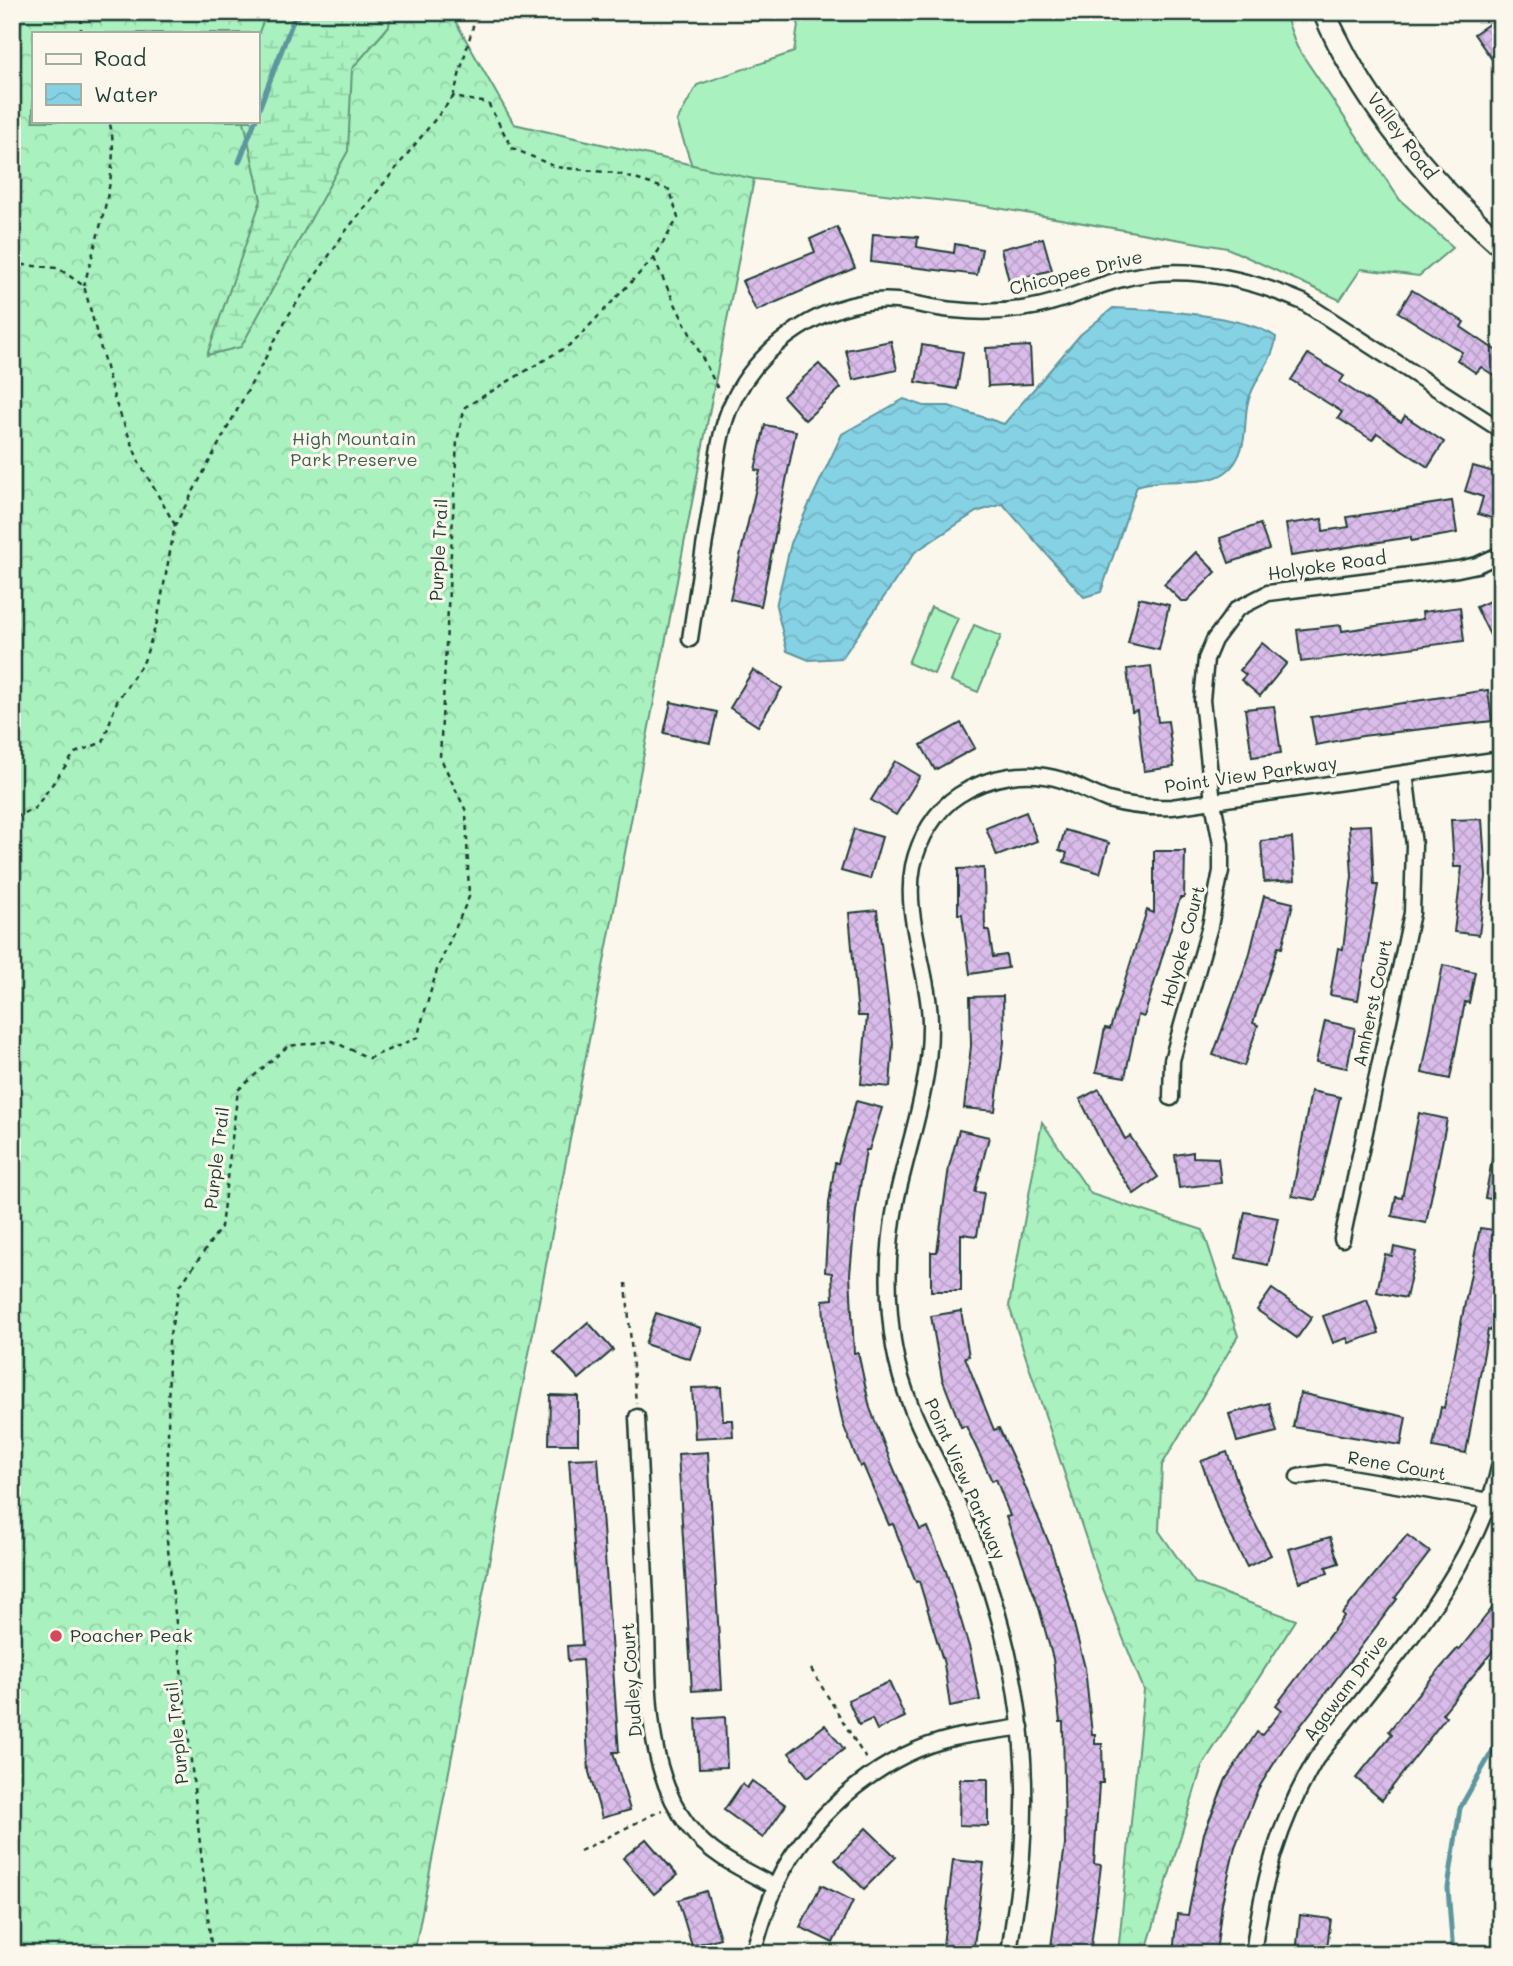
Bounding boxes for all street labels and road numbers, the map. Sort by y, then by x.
street label: Valley Road [1362,87,1443,184]
street label: Chicopee Drive [1007,244,1145,300]
street label: Purple Trail [423,498,453,602]
street label: Holyoke Road [1266,545,1388,585]
street label: Point View Parkway [1163,750,1339,798]
street label: Holyoke Court [1154,882,1210,1009]
street label: Amherst Court [1347,937,1397,1069]
street label: Purple Trail [198,1105,234,1210]
street label: Point View Parkway [920,1394,1012,1563]
street label: Rene Court [1346,1445,1448,1486]
street label: Dudley Court [615,1622,647,1738]
street label: Agawam Drive [1297,1629,1393,1745]
street label: Purple Trail [159,1681,193,1785]

